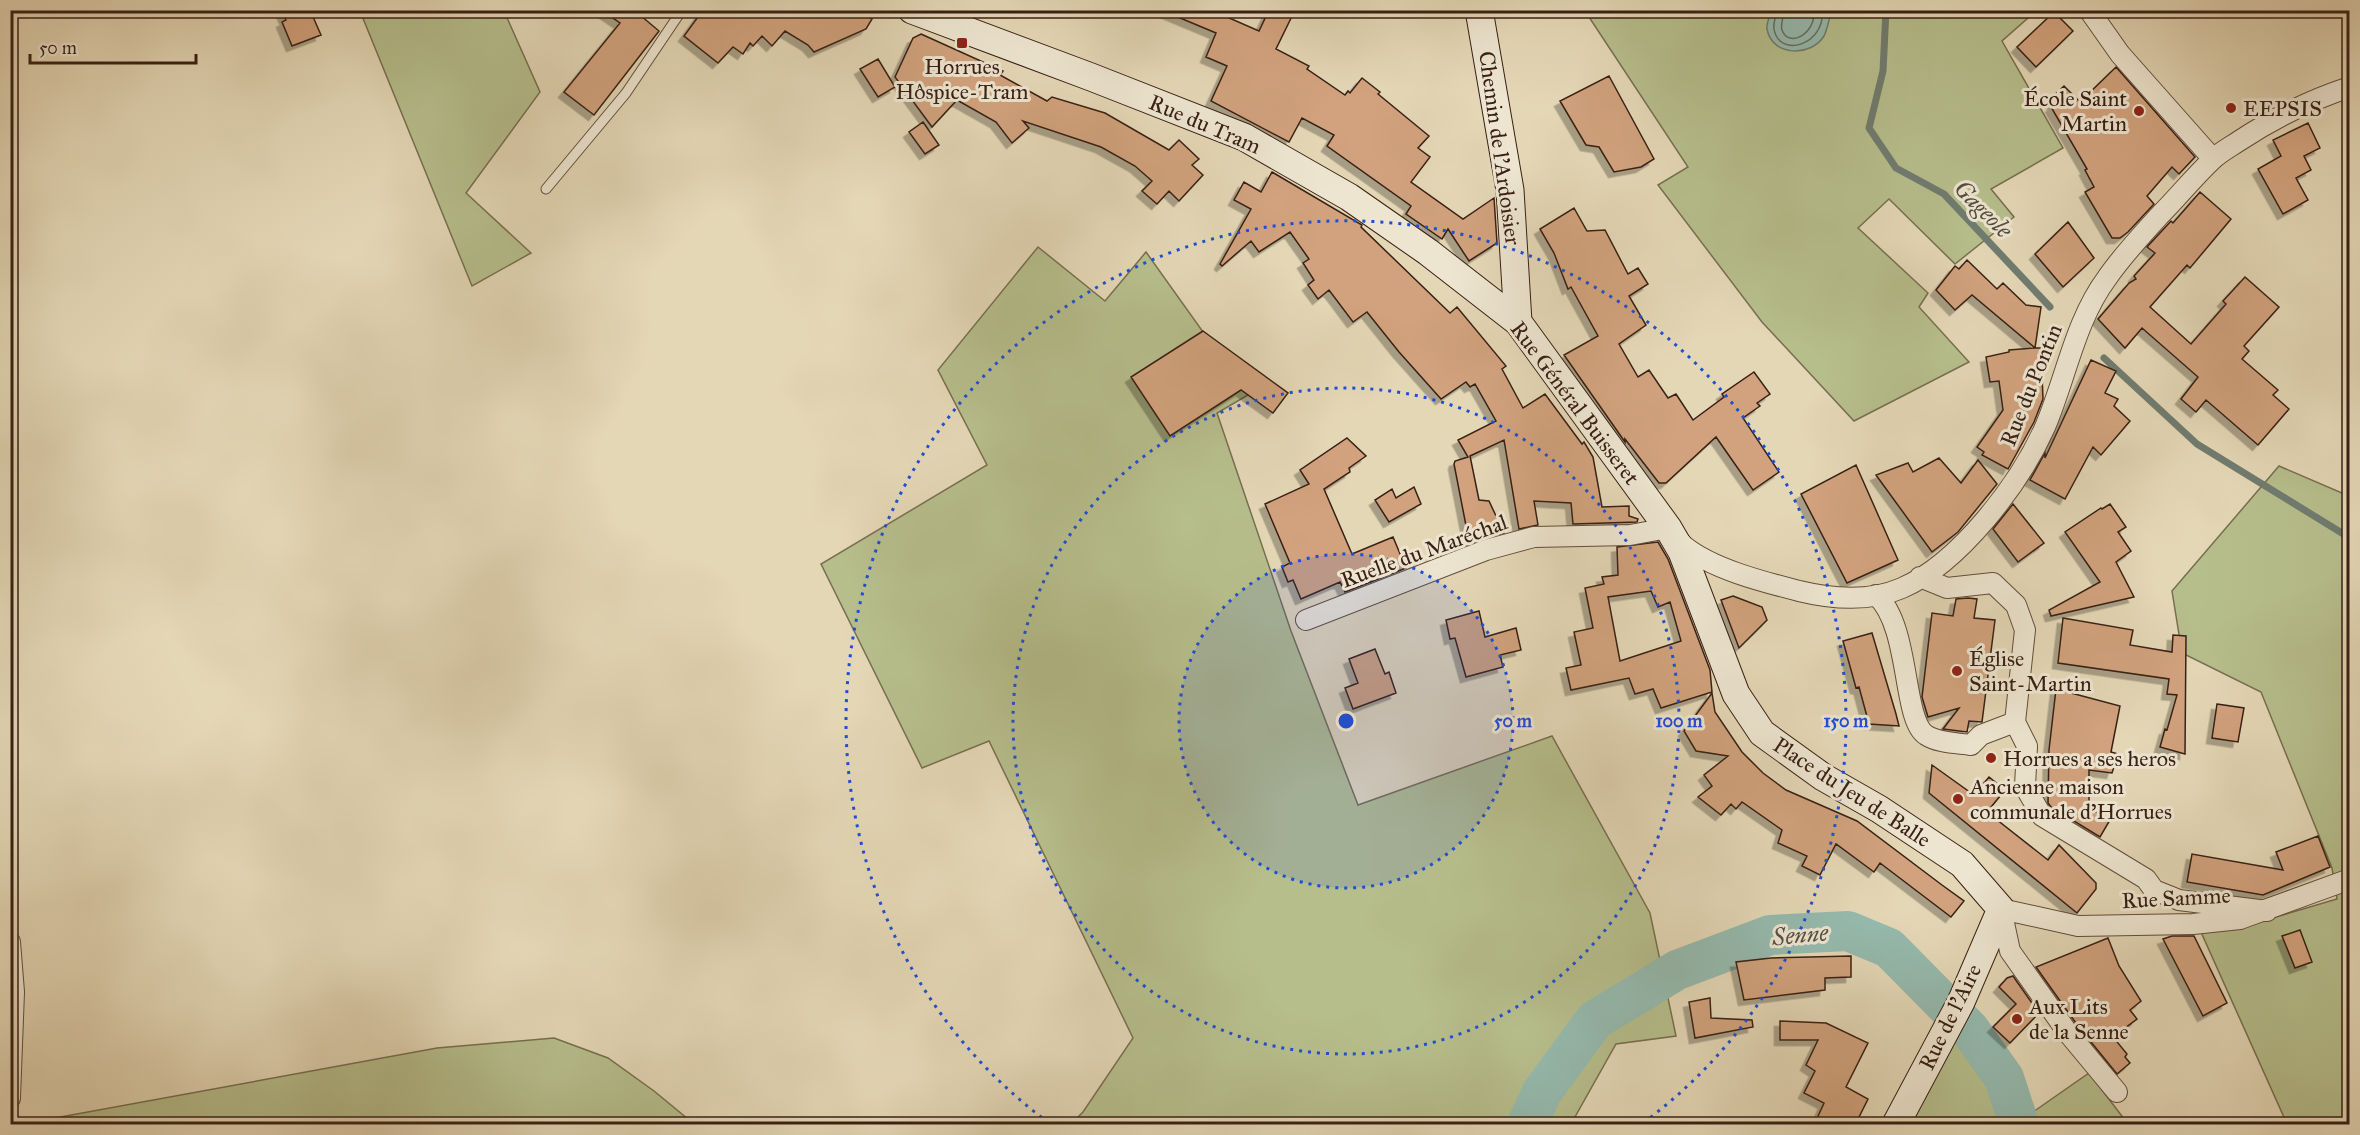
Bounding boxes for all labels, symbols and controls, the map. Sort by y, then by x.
scale bar [30,27,196,65]
marker: Horrues Hôspice-Tram [955,36,969,50]
text: 50 m [39,37,77,59]
street label: Chemin de l'Ardoisier [1473,49,1527,247]
place label: Horrues Hôspice-Tram [895,53,1029,105]
place label: École Saint Martin [2023,85,2127,137]
street label: Rue du Tram [1145,88,1266,160]
place label: EEPSIS [2243,95,2322,122]
marker: EEPSIS [2224,101,2238,115]
marker: École Saint Martin [2132,104,2146,118]
water label: Gageole [1947,173,2019,245]
street label: Rue Général Buisseret [1505,316,1645,490]
street label: Rue du Pontin [1994,320,2068,450]
street label: Ruelle du Maréchal [1337,508,1511,594]
place label: Église Saint-Martin [1969,645,2092,697]
marker: Église Saint-Martin [1950,664,1964,678]
text: 50 m [1494,710,1533,732]
text: 100 m [1656,710,1703,732]
text: 150 m [1824,710,1869,732]
centre of rings [1336,711,1356,731]
street label: Place du Jeu de Balle [1768,731,1936,853]
place label: Horrues a ses heros [2003,745,2176,772]
marker: Horrues a ses heros [1984,751,1998,765]
place label: Ancienne maison communale d'Horrues [1969,773,2172,825]
marker: Ancienne maison communale d'Horrues [1951,792,1965,806]
street label: Rue Samme [2121,882,2231,914]
water label: Senne [1770,918,1830,952]
street label: Rue de l'Aire [1913,960,1987,1074]
place label: Aux Lits de la Senne [2028,993,2129,1045]
marker: Aux Lits de la Senne [2010,1012,2024,1026]

